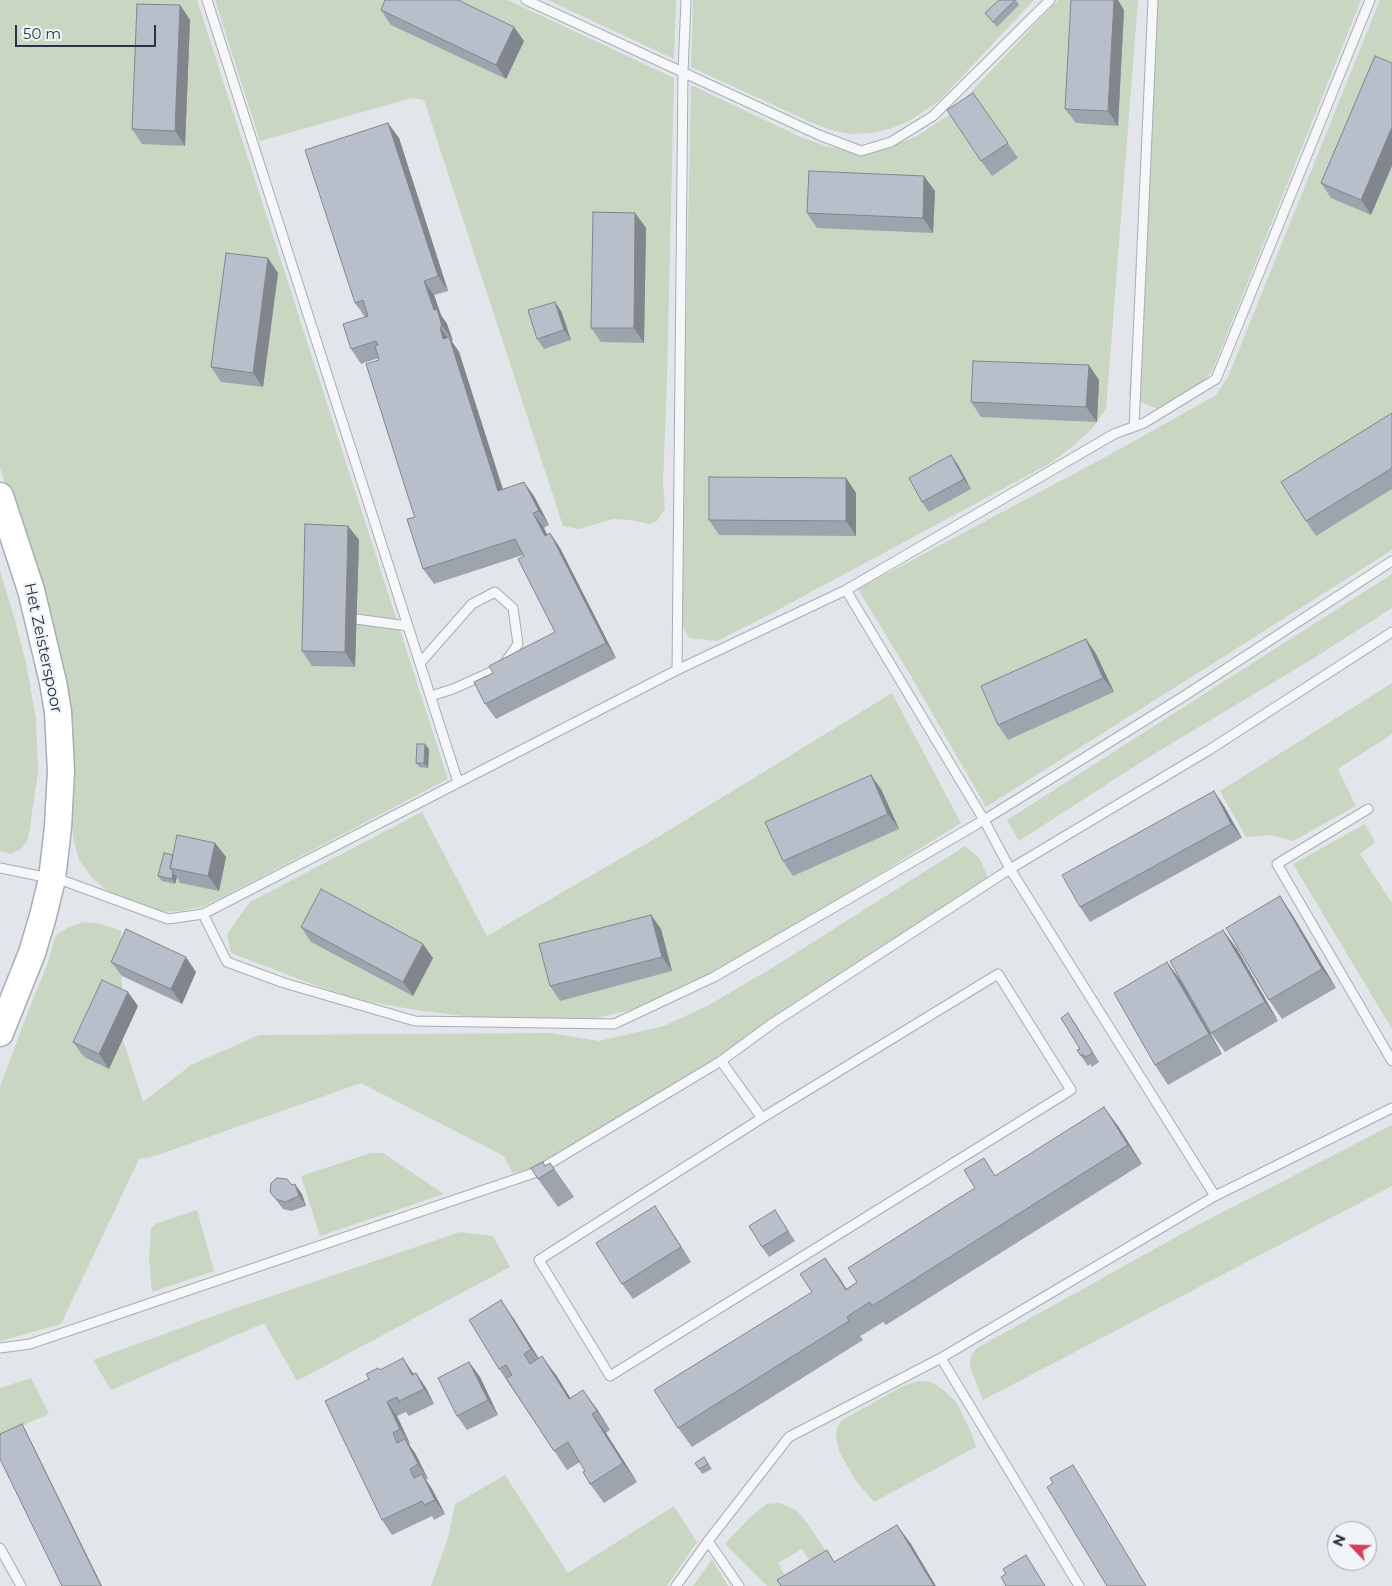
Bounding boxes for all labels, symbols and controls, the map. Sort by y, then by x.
scale bar [18,15,159,47]
text: 50 m [23,24,61,43]
street label: Het Zeisterspoor [20,581,66,715]
north arrow [1327,1521,1377,1571]
text: N [1329,1531,1350,1549]

